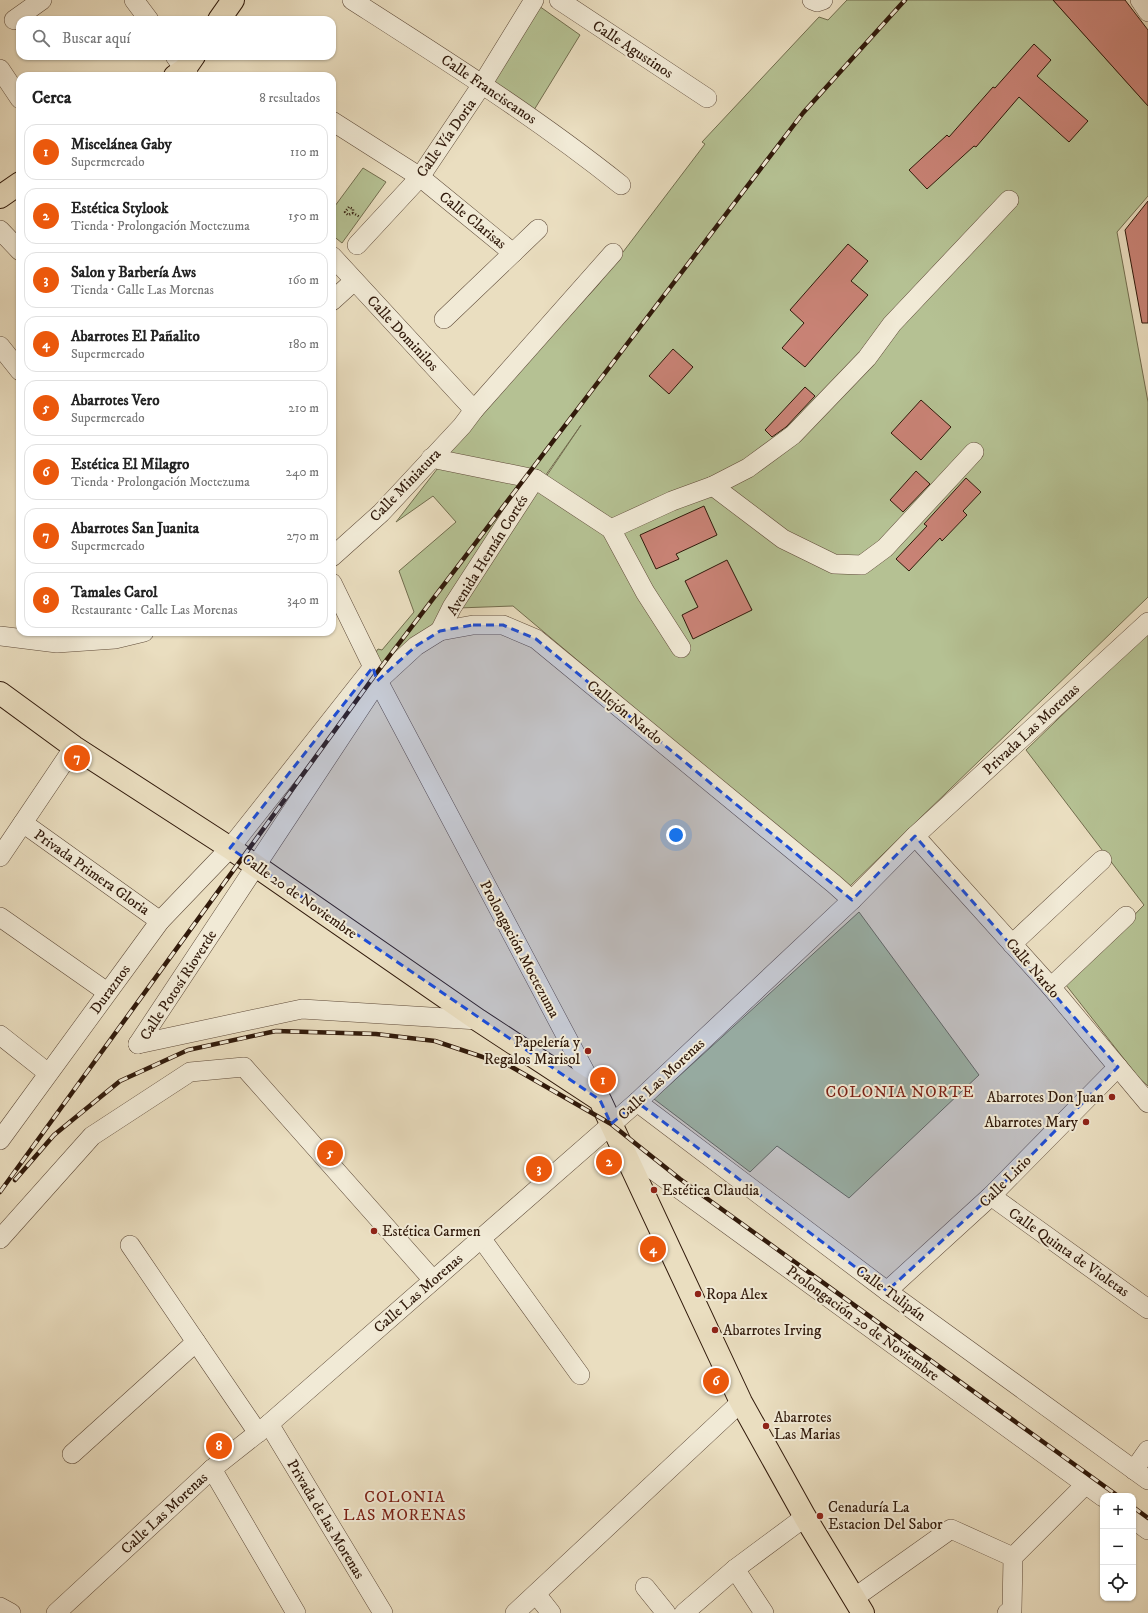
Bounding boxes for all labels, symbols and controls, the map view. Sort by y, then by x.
search box [16,16,336,60]
street label: Calle Agustinos [589,16,677,83]
icon: search [30,27,52,49]
text: Buscar aquí [62,29,130,48]
street label: Calle Franciscanos [437,50,540,128]
text: Cerca [32,87,71,109]
text: 8 resultados [259,90,320,106]
street label: Calle Vía Doria [412,95,481,181]
text: Miscelánea Gaby [71,135,172,154]
text: 1 [44,144,48,160]
text: 110 m [290,144,319,160]
text: Supermercado [71,154,145,170]
street label: Calle Clarisas [435,187,510,253]
text: Estética Stylook [71,199,168,218]
text: 2 [43,208,49,224]
text: 150 m [288,208,319,224]
text: Tienda · Prolongación Moctezuma [71,218,250,234]
text: Salon y Barbería Aws [71,263,196,282]
text: 3 [44,272,48,288]
text: 160 m [288,272,319,288]
text: Tienda · Calle Las Morenas [71,282,214,298]
street label: Calle Dominilos [363,291,443,375]
text: Abarrotes El Pañalito [71,327,200,346]
text: 4 [42,336,50,352]
text: 180 m [288,336,319,352]
text: Supermercado [71,346,145,362]
text: Abarrotes Vero [71,391,159,410]
text: 5 [43,400,49,416]
text: 210 m [288,400,319,416]
text: Supermercado [71,410,145,426]
street label: Calle Miniatura [366,444,445,526]
text: Estética El Milagro [71,455,189,474]
text: 6 [43,464,49,480]
text: 240 m [286,464,319,480]
text: Tienda · Prolongación Moctezuma [71,474,250,490]
street label: Avenida Hernán Cortés [443,491,532,619]
text: Abarrotes San Juanita [71,519,199,538]
text: 7 [43,528,49,544]
text: 270 m [287,528,319,544]
text: Supermercado [71,538,145,554]
text: Tamales Carol [71,583,158,602]
text: 8 [43,592,49,608]
text: 340 m [287,592,319,608]
text: Restaurante · Calle Las Morenas [71,602,238,618]
street label: Callejón Nardo [583,676,666,749]
street label: Privada Las Morenas [979,680,1084,779]
pin: 7 [64,743,90,773]
street label: Privada Primera Gloria [30,825,154,920]
your location [666,825,686,845]
street label: Calle 20 de Noviembre [238,850,361,943]
street label: Prolongación Moctezuma [475,877,564,1022]
street label: Calle Potosí Rioverde [136,927,221,1044]
street label: Calle Nardo [1001,934,1064,1002]
street label: Duraznos [86,961,135,1018]
place label: Papelería y Regalos Marisol [484,1033,581,1069]
street label: Calle Las Morenas [614,1034,709,1124]
marker: Papelería y Regalos Marisol [583,1046,593,1056]
pin: 1 [590,1065,616,1095]
district label: COLONIA NORTE [825,1082,975,1102]
place label: Abarrotes Don Juan [987,1088,1104,1107]
marker: Abarrotes Don Juan [1107,1092,1117,1102]
place label: Abarrotes Mary [985,1113,1079,1132]
marker: Abarrotes Mary [1081,1117,1091,1127]
pin: 5 [317,1138,343,1168]
pin: 2 [596,1147,622,1177]
street label: Calle Lirio [975,1151,1035,1211]
pin: 3 [526,1154,552,1184]
place label: Estética Claudia [662,1181,760,1200]
marker: Estética Claudia [649,1185,659,1195]
street label: Calle Quinta de Violetas [1005,1204,1133,1301]
place label: Estética Carmen [382,1222,481,1241]
marker: Estética Carmen [369,1226,379,1236]
pin: 4 [640,1234,666,1264]
street label: Calle Las Morenas [370,1250,467,1337]
street label: Prolongación 20 de Noviembre [782,1261,943,1385]
street label: Calle Tulipán [852,1262,930,1325]
place label: Ropa Alex [706,1285,769,1304]
marker: Ropa Alex [693,1289,703,1299]
place label: Abarrotes Irving [723,1321,822,1340]
marker: Abarrotes Irving [710,1325,720,1335]
pin: 6 [703,1366,729,1396]
place label: Abarrotes Las Marias [774,1408,840,1444]
marker: Abarrotes Las Marias [761,1421,771,1431]
pin: 8 [206,1431,232,1461]
street label: Privada de las Morenas [282,1456,369,1582]
street label: Calle Las Morenas [117,1468,212,1558]
district label: COLONIA LAS MORENAS [343,1487,467,1525]
map controls [1100,1493,1136,1601]
button: + [1100,1493,1136,1529]
place label: Cenaduría La Estacion Del Sabor [828,1498,943,1534]
marker: Cenaduría La Estacion Del Sabor [815,1511,825,1521]
button: − [1100,1529,1136,1565]
button: locate [1100,1565,1136,1601]

